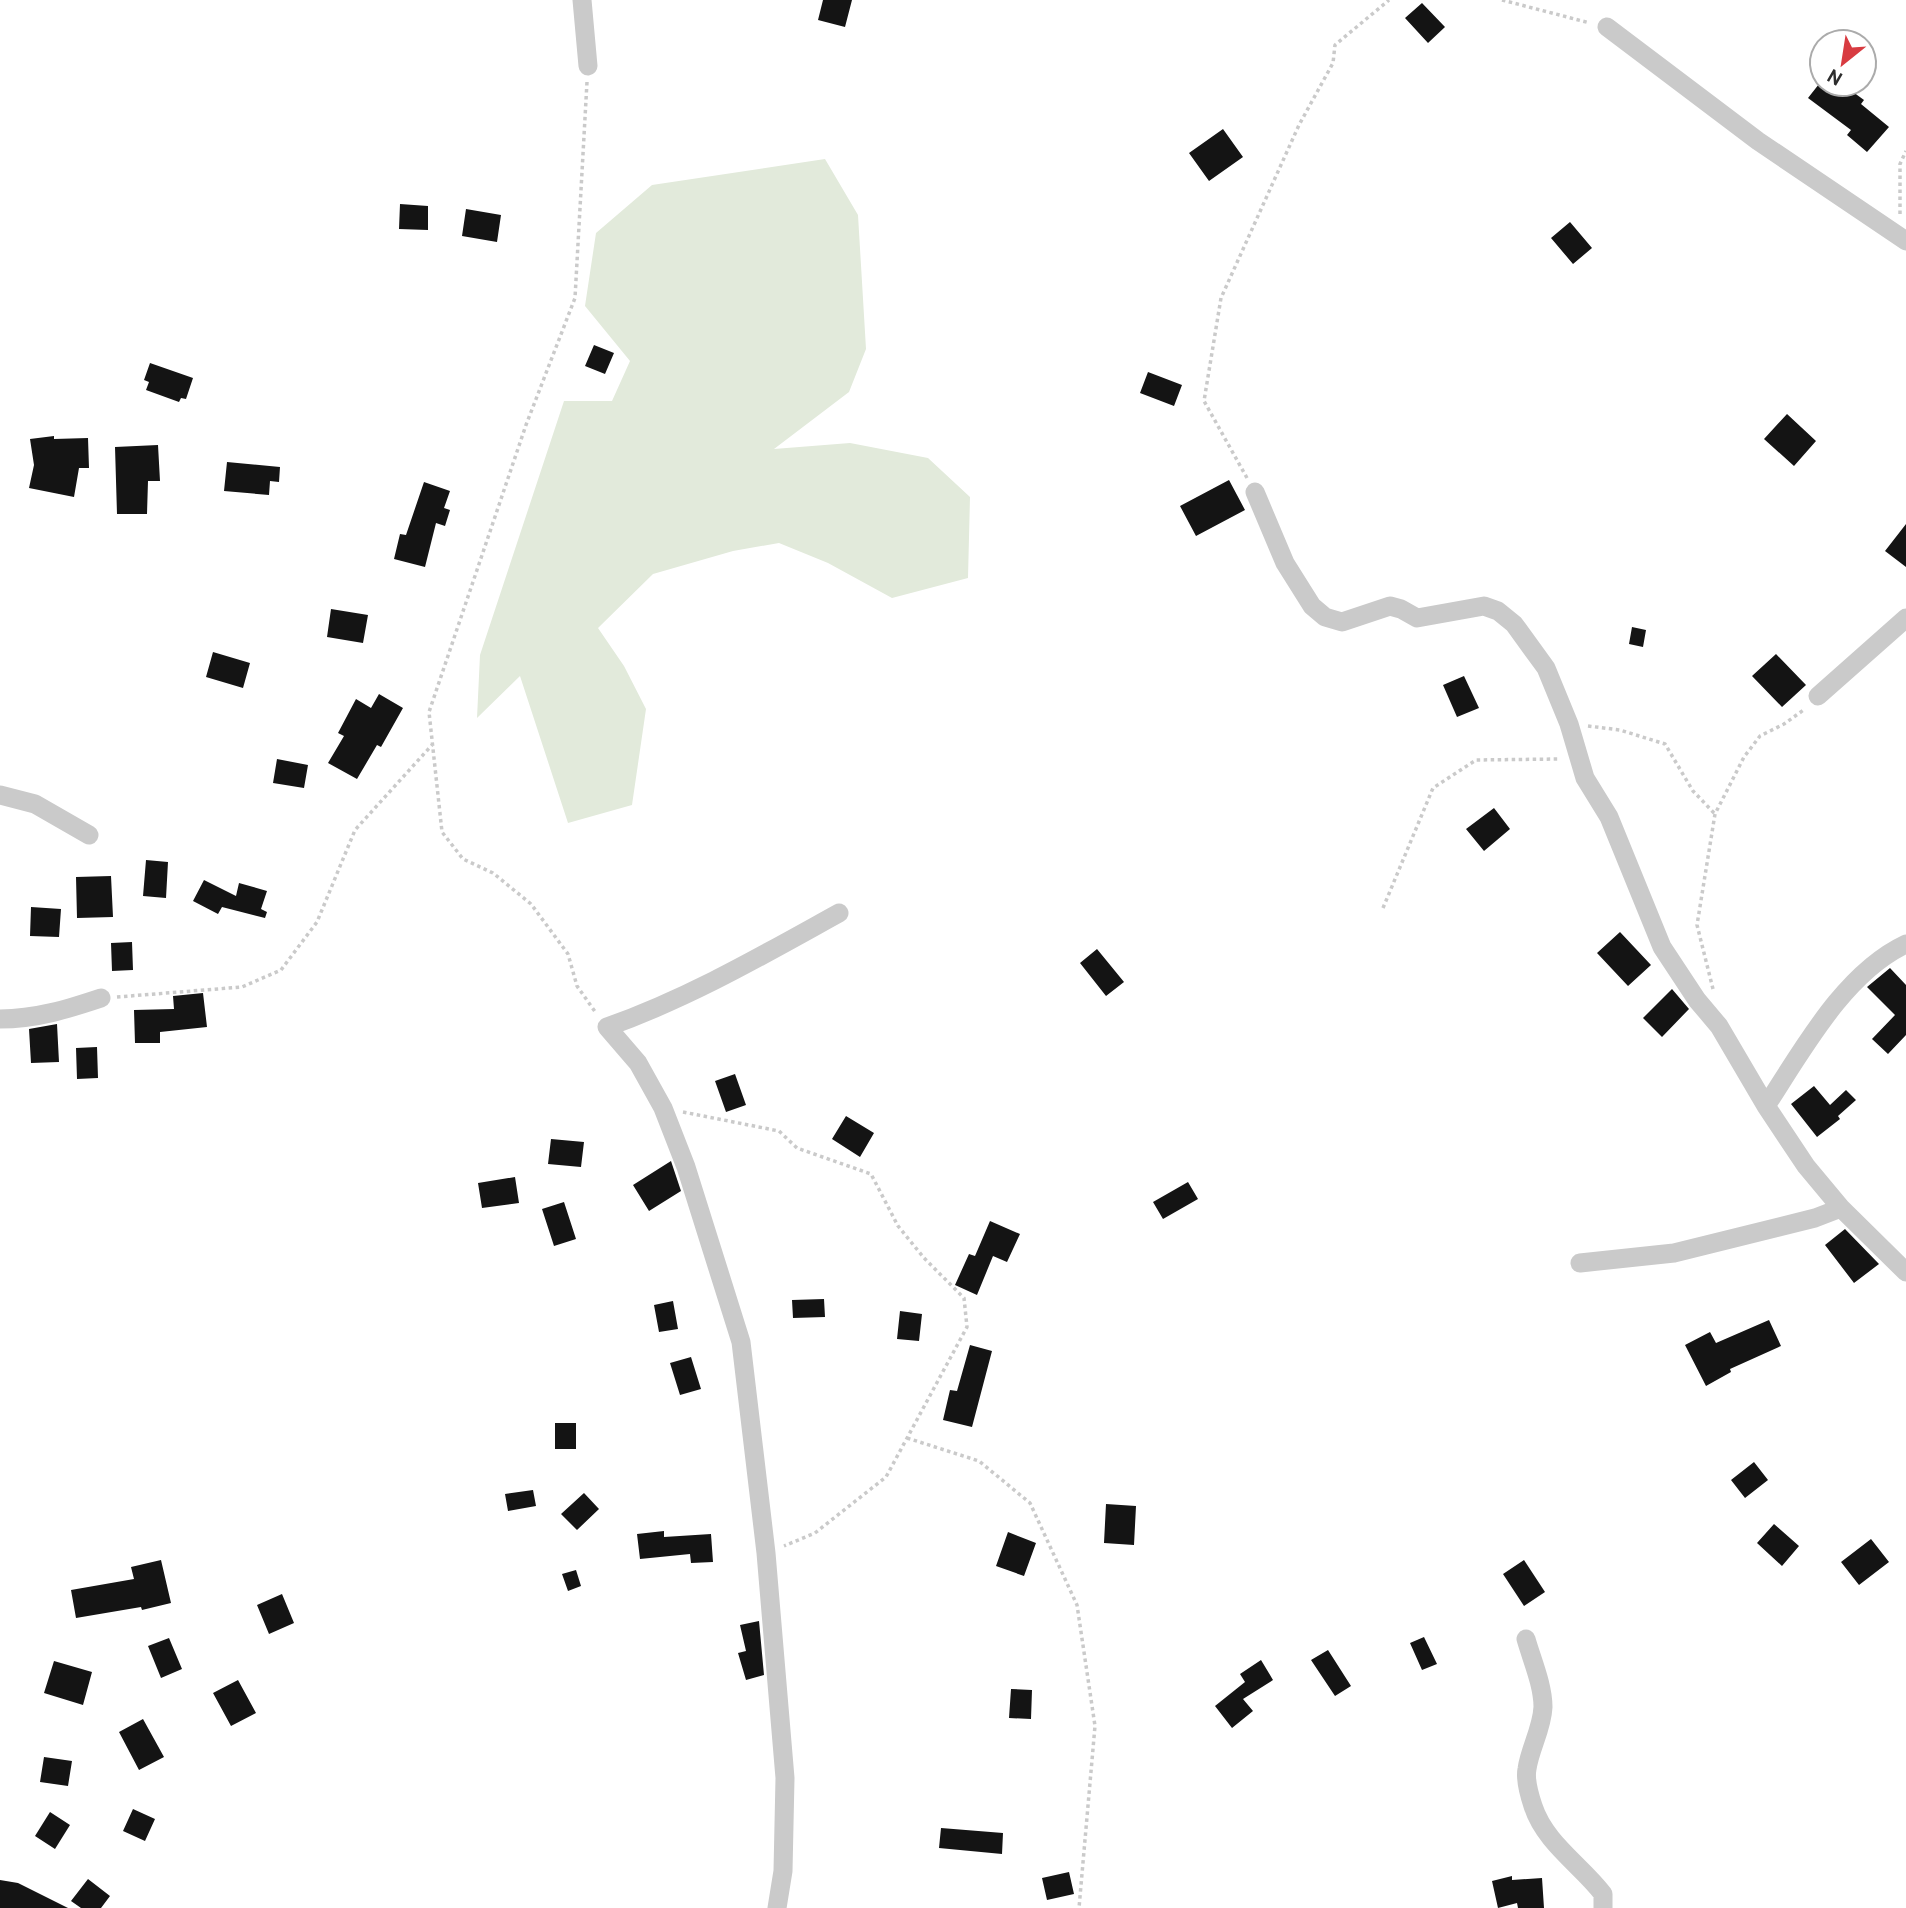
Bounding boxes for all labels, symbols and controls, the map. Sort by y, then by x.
north arrow [1808,28,1878,98]
text: N [1824,62,1847,90]

